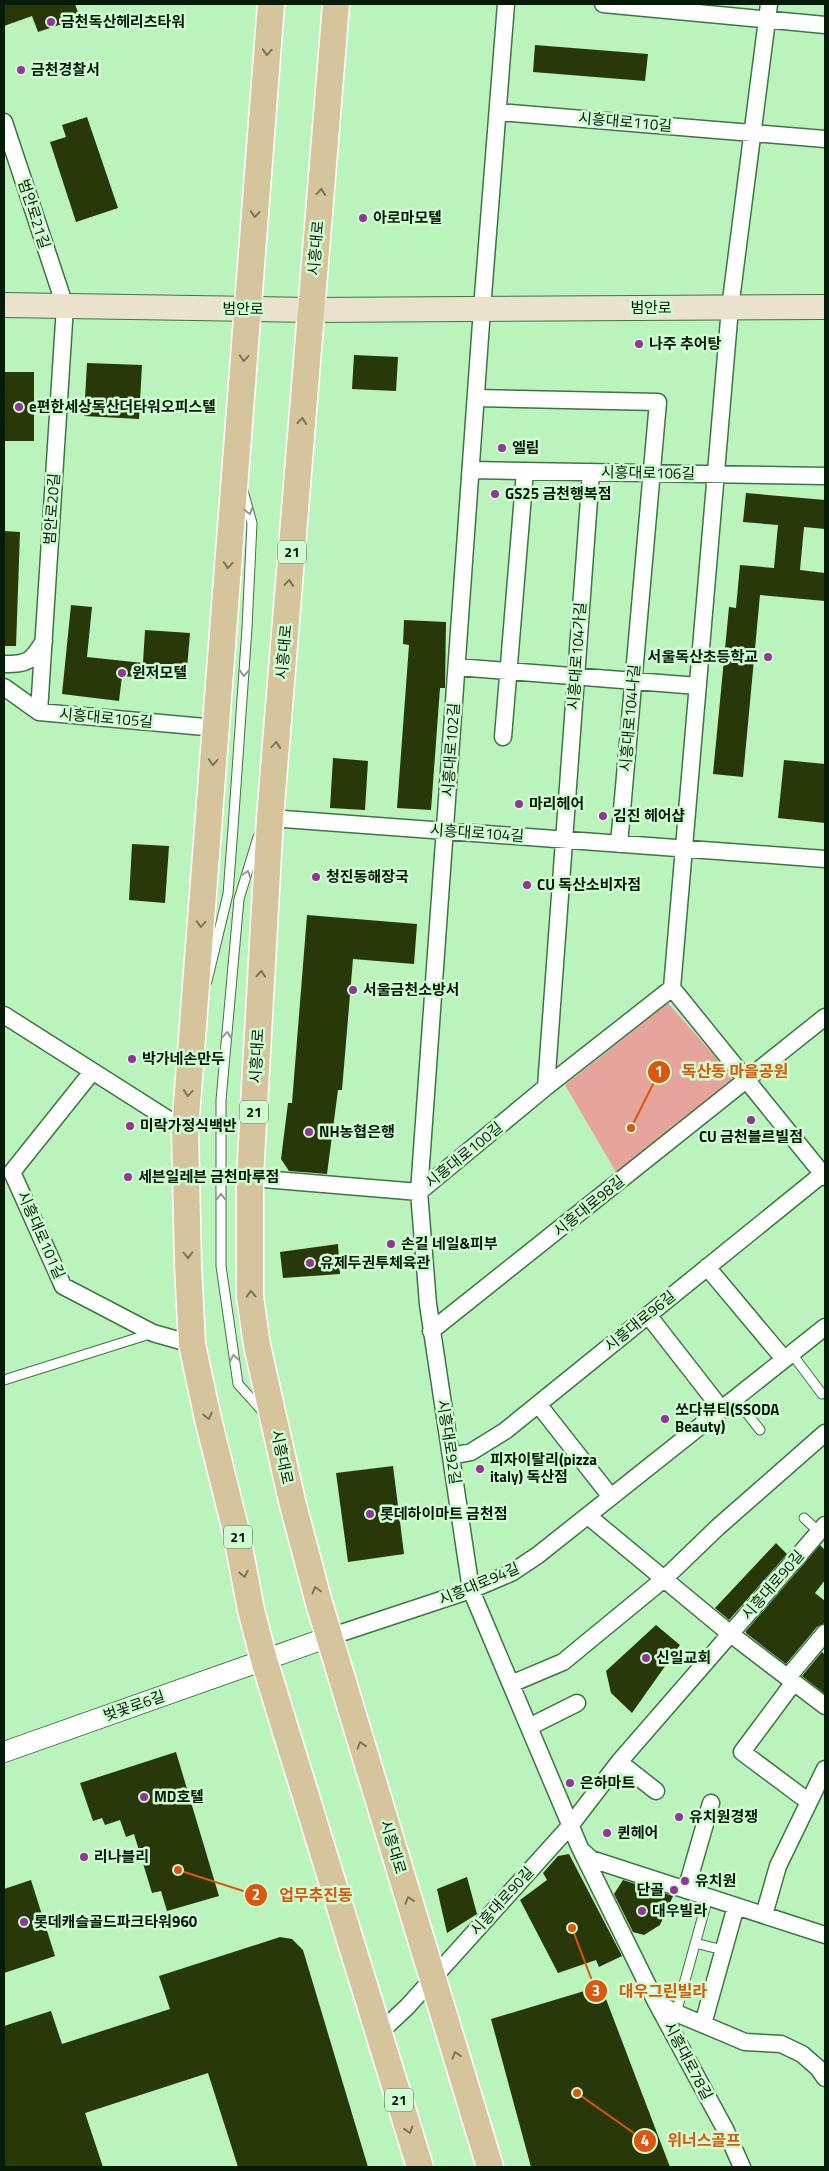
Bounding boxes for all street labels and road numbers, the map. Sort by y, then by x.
street label: 시흥대로110길 [577,106,673,137]
street label: 범안로21길 [12,176,57,252]
street label: 시흥대로 [302,219,329,276]
street label: 범안로 [630,296,672,319]
street label: 범안로 [222,297,264,320]
street label: 시흥대로106길 [601,460,695,485]
street label: 범안로20길 [38,472,65,546]
road number: 21 [278,540,306,564]
street label: 시흥대로104가길 [561,601,592,711]
street label: 시흥대로 [270,623,297,680]
street label: 시흥대로104나길 [613,663,646,773]
street label: 시흥대로105길 [58,702,154,733]
street label: 시흥대로102길 [436,702,465,798]
street label: 시흥대로104길 [429,818,525,847]
street label: 시흥대로 [244,1028,269,1084]
road number: 21 [240,1100,268,1124]
street label: 시흥대로100길 [420,1116,508,1193]
street label: 시흥대로98길 [548,1170,629,1242]
street label: 시흥대로101길 [12,1187,71,1283]
street label: 시흥대로96길 [599,1285,680,1357]
street label: 시흥대로92길 [431,1398,468,1486]
street label: 시흥대로 [266,1428,299,1486]
road number: 21 [224,1525,252,1548]
street label: 시흥대로90길 [736,1545,809,1625]
street label: 시흥대로94길 [435,1556,523,1611]
street label: 벚꽃로6길 [100,1684,168,1727]
street label: 시흥대로 [374,1817,413,1877]
street label: 시흥대로90길 [464,1861,539,1940]
street label: 시흥대로78길 [658,2017,719,2104]
road number: 21 [385,2088,413,2112]

